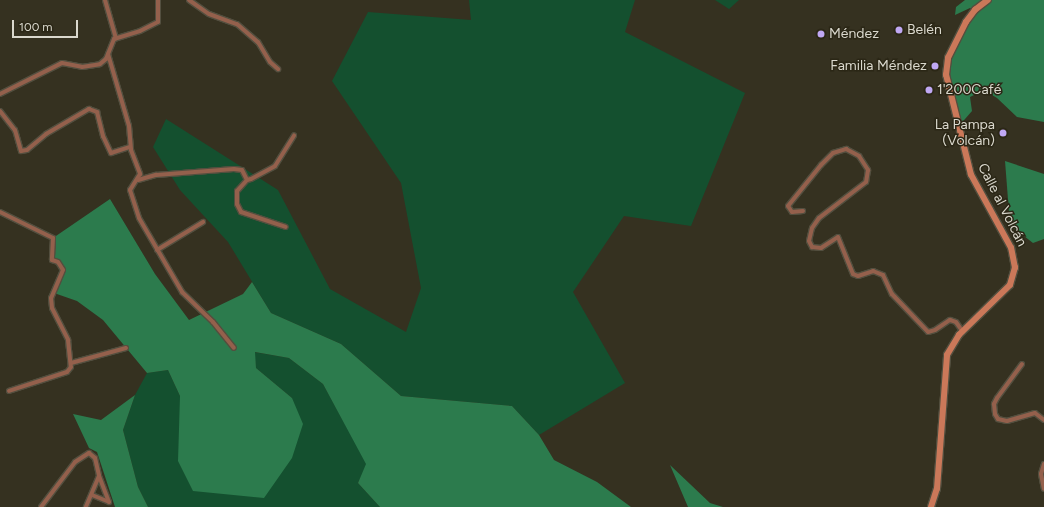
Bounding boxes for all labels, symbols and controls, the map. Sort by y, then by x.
scale bar [14,12,80,38]
text: 100 m [19,20,53,34]
place label: Belén [907,22,942,38]
marker: Belén [894,25,904,35]
place label: Méndez [829,26,879,42]
marker: Méndez [816,29,826,39]
place label: Familia Méndez [830,58,927,74]
marker: Familia Méndez [930,61,940,71]
place label: 1'200Café [937,82,1001,98]
marker: 1'200Café [924,85,934,95]
place label: La Pampa (Volcán) [935,117,995,150]
marker: La Pampa (Volcán) [998,128,1008,138]
street label: Calle al Volcán [974,161,1030,249]

